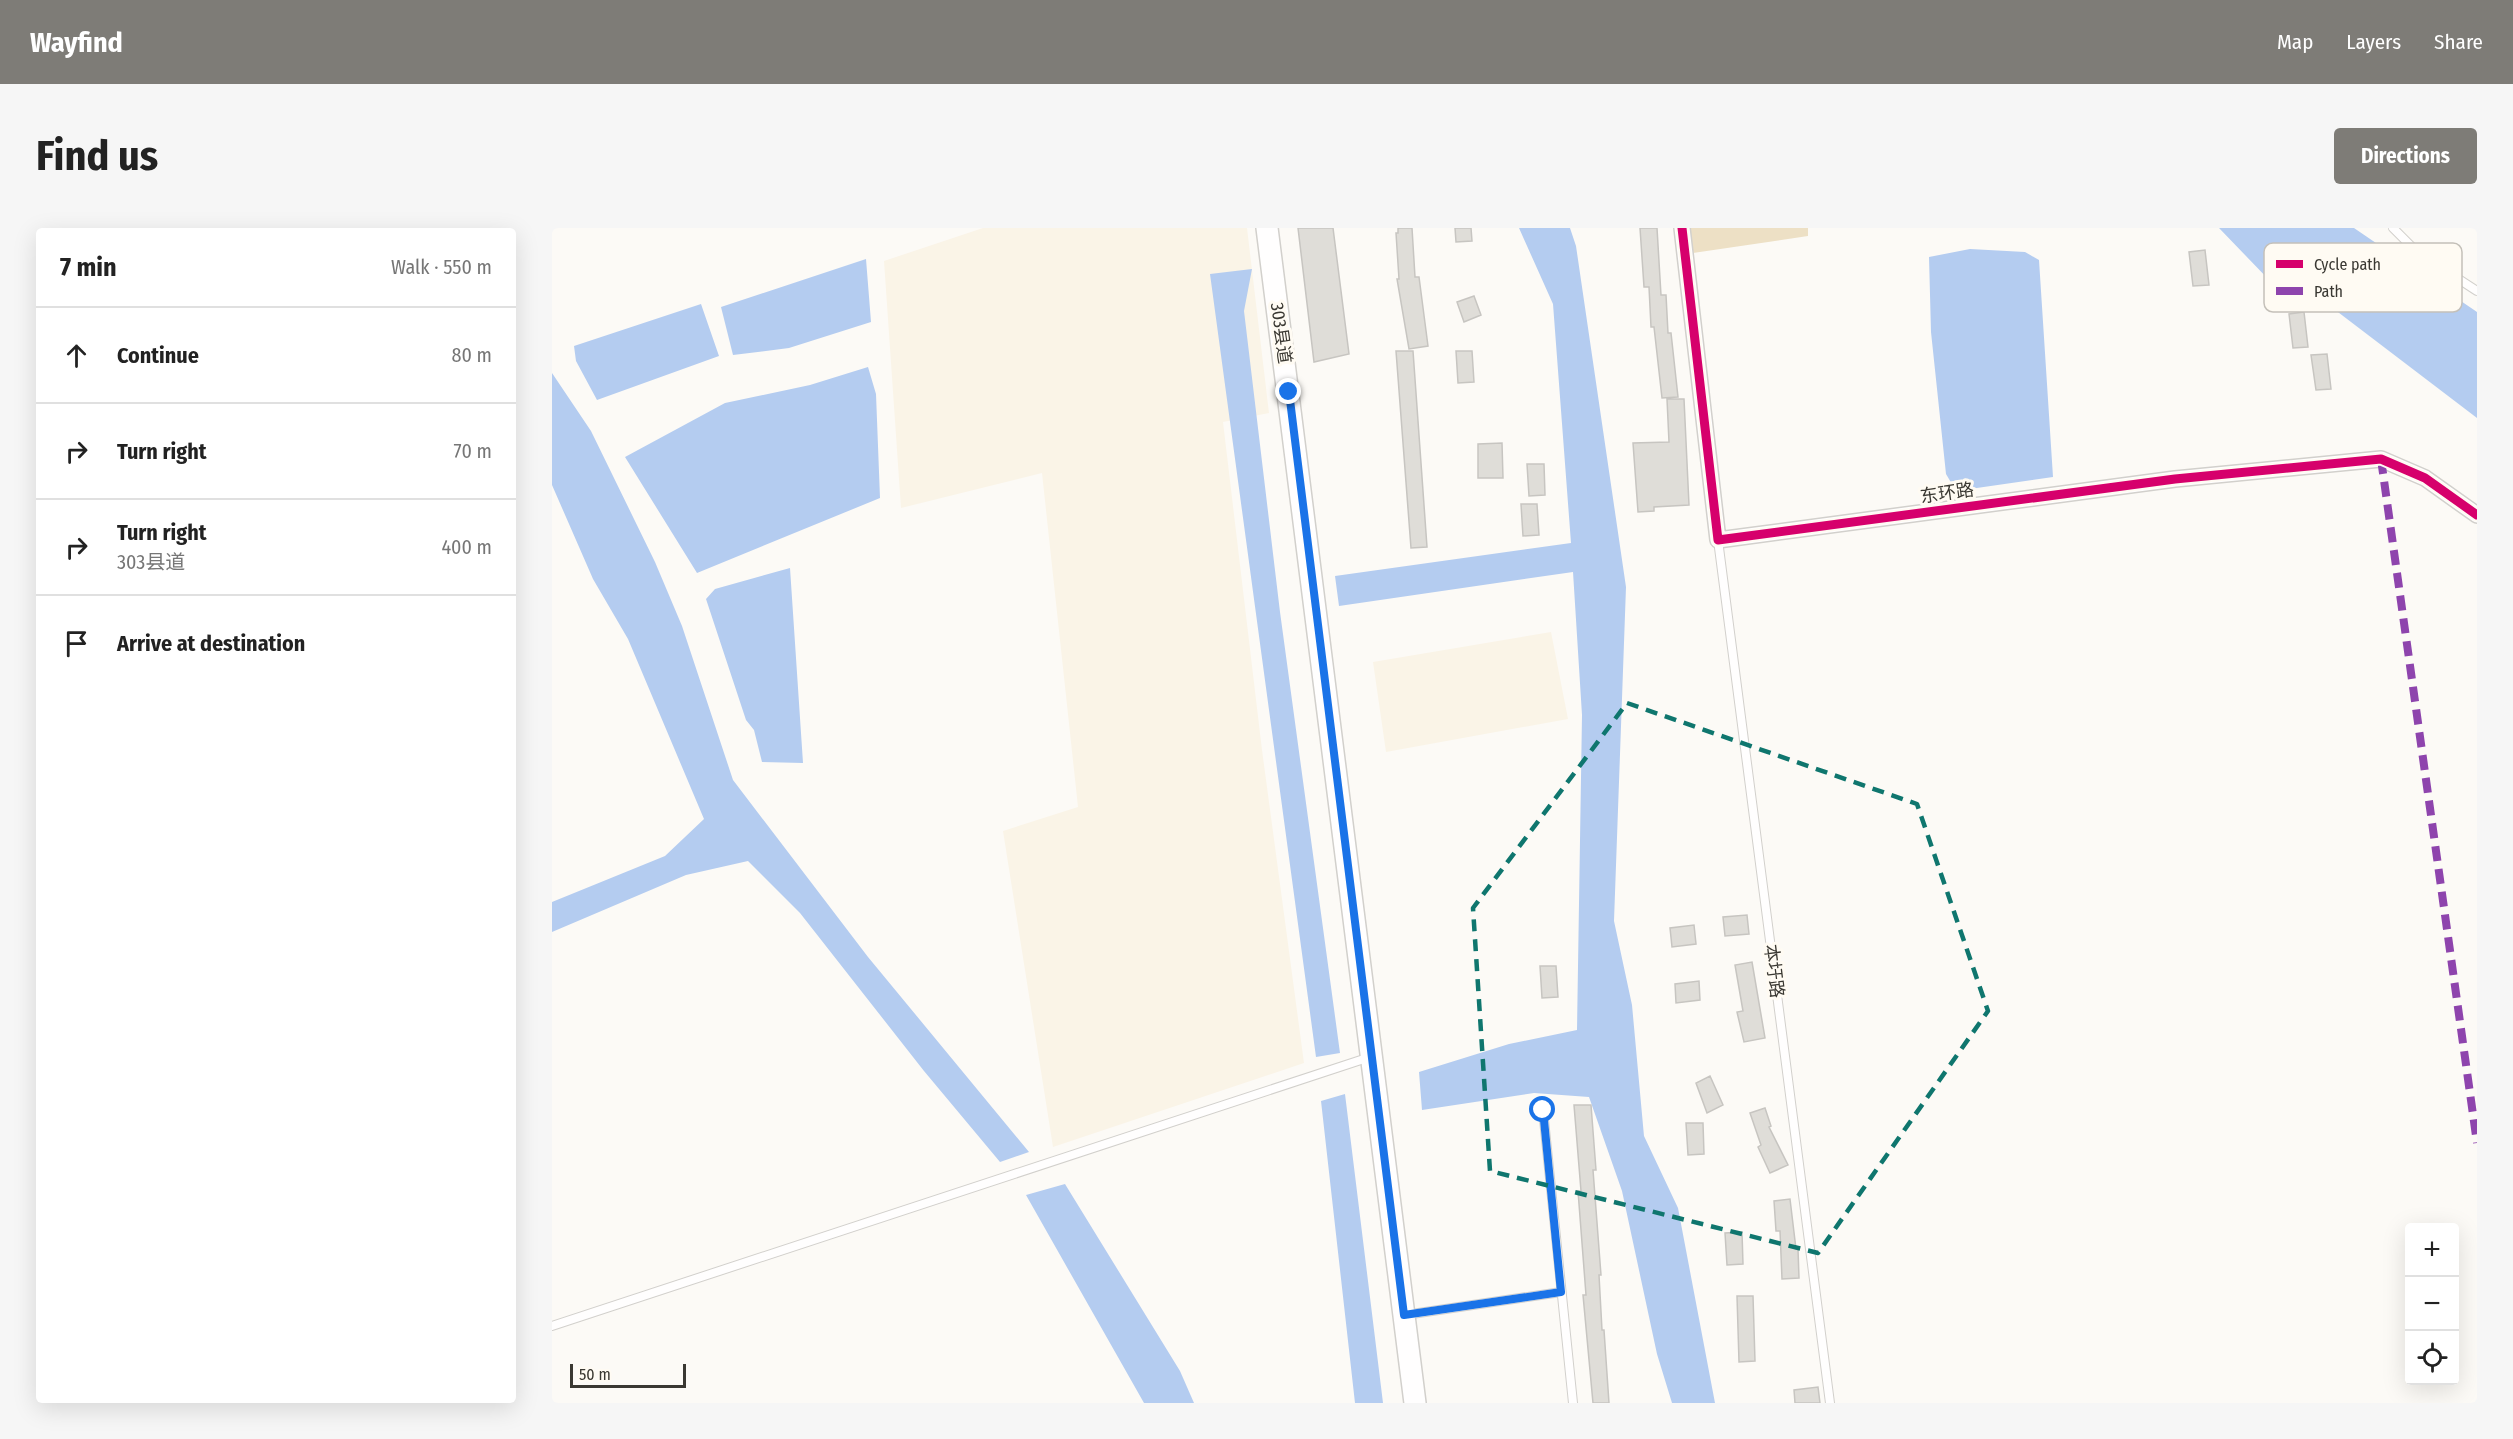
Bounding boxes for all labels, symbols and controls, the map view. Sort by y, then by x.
text: Wayfind [30,26,123,59]
text: Map [2277,29,2313,55]
text: Layers [2346,29,2401,55]
text: Share [2434,29,2483,55]
button: Directions [2334,128,2477,184]
text: Find us [36,131,158,181]
legend [2264,243,2462,312]
text: 7 min [60,252,117,283]
text: Walk · 550 m [391,255,492,279]
text: Cycle path [2314,255,2381,274]
text: Path [2314,282,2343,301]
street label: 303县道 [1266,301,1296,365]
icon: ahead [60,339,93,372]
text: Continue [117,342,199,369]
text: 80 m [452,343,492,367]
route end [1275,378,1301,404]
icon: right [60,435,93,468]
text: Turn right [117,438,206,465]
text: 70 m [454,439,492,463]
street label: 东环路 [1919,478,1975,508]
text: Turn right [117,519,206,546]
icon: right [60,531,93,564]
text: 400 m [441,535,492,559]
text: 303县道 [117,550,185,574]
icon: arrive [60,627,93,660]
text: Arrive at destination [117,630,305,657]
street label: 本圩路 [1760,943,1788,999]
route start [1529,1096,1555,1122]
map controls [2405,1223,2459,1385]
button: + [2405,1223,2459,1277]
button: − [2405,1277,2459,1331]
button: locate [2405,1331,2459,1385]
scale bar [570,1361,686,1388]
text: 50 m [579,1365,611,1384]

